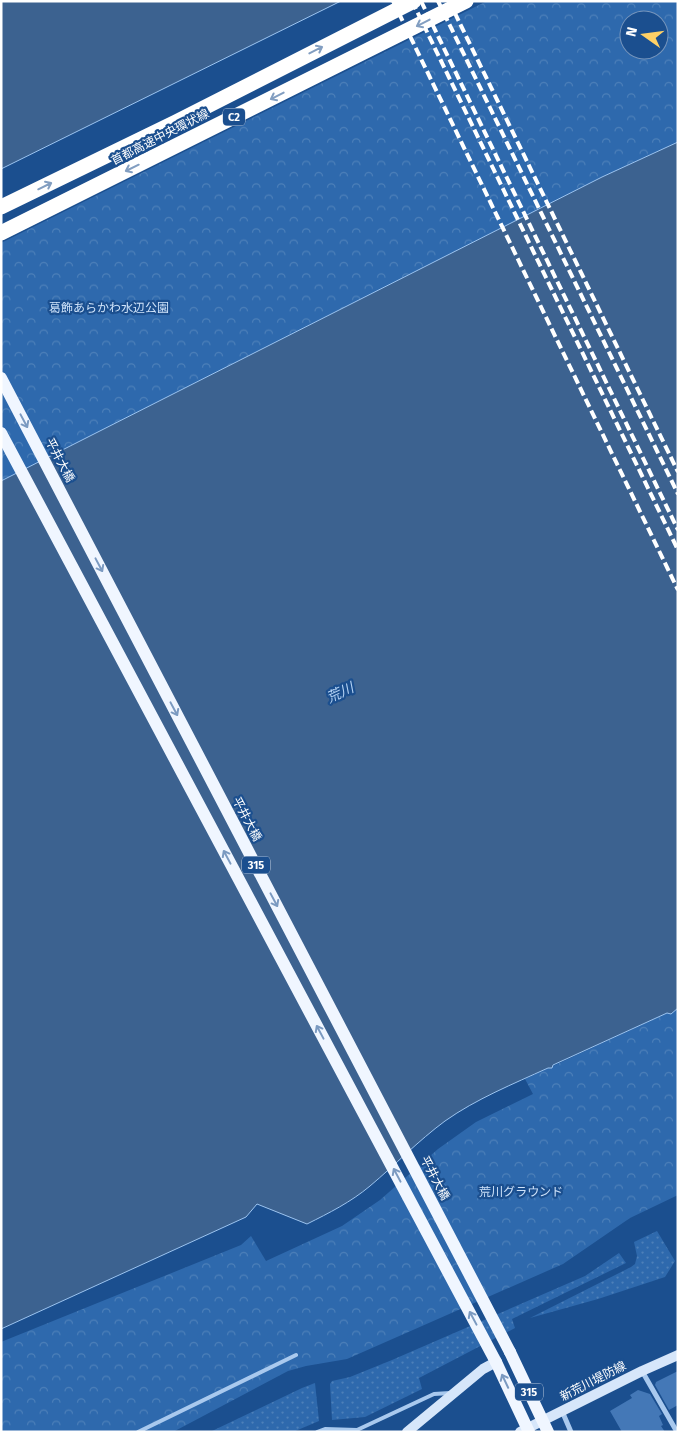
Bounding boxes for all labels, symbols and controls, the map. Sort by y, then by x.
north arrow [619,10,669,60]
one-way arrow [416,19,431,28]
text: N [622,25,641,39]
one-way arrow [308,45,322,55]
one-way arrow [270,91,285,101]
street label: 首都高速中央環状線 [109,106,211,168]
road number: C2 [223,108,245,125]
one-way arrow [125,164,140,173]
one-way arrow [37,181,52,190]
park label: 葛飾あらかわ水辺公園 [49,301,169,315]
one-way arrow [20,413,29,428]
street label: 平井大橋 [43,436,77,484]
one-way arrow [95,557,104,572]
water label: 荒川 [324,679,358,707]
one-way arrow [170,701,179,716]
street label: 平井大橋 [230,795,264,843]
one-way arrow [222,851,232,865]
road number: 315 [242,856,270,874]
one-way arrow [269,892,279,907]
one-way arrow [315,1024,325,1039]
street label: 平井大橋 [418,1154,452,1202]
one-way arrow [392,1168,401,1183]
park label: 荒川グラウンド [479,1185,563,1199]
one-way arrow [468,1311,478,1326]
street label: 新荒川堤防線 [558,1358,628,1404]
one-way arrow [500,1374,509,1389]
road number: 315 [515,1384,543,1400]

